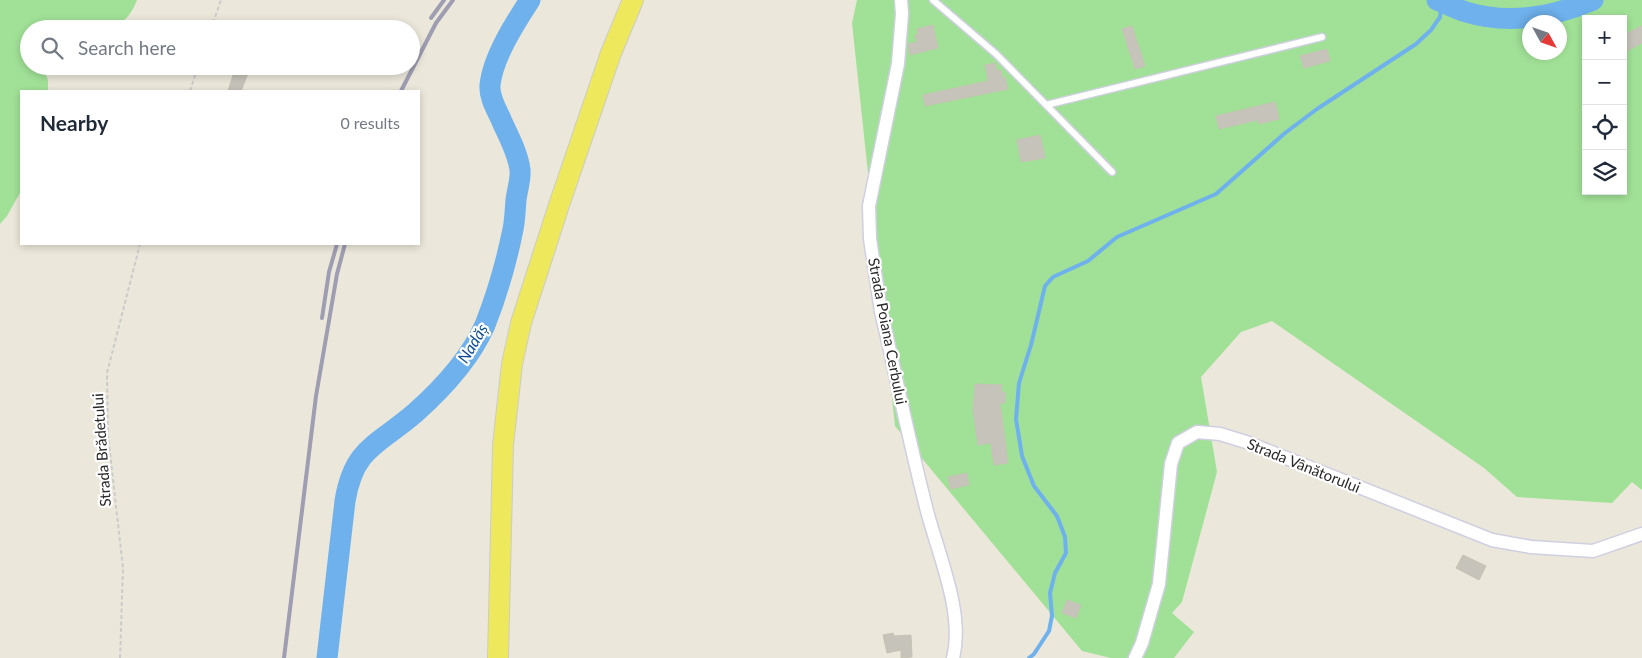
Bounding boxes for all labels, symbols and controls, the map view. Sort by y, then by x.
north arrow [1522,15,1567,60]
map controls [1582,15,1627,195]
button: + [1582,15,1627,60]
search box [20,20,420,75]
icon: search [38,34,66,62]
text: Search here [78,36,176,59]
button: − [1582,60,1627,105]
button: locate [1582,105,1627,150]
text: Nearby [40,110,108,135]
text: 0 results [340,113,400,132]
button: layers [1582,150,1627,195]
street label: Strada Poiana Cerbului [865,256,911,406]
water label: Nadăș [453,319,491,366]
street label: Strada Brădetului [88,393,114,507]
street label: Strada Vânătorului [1245,434,1363,496]

